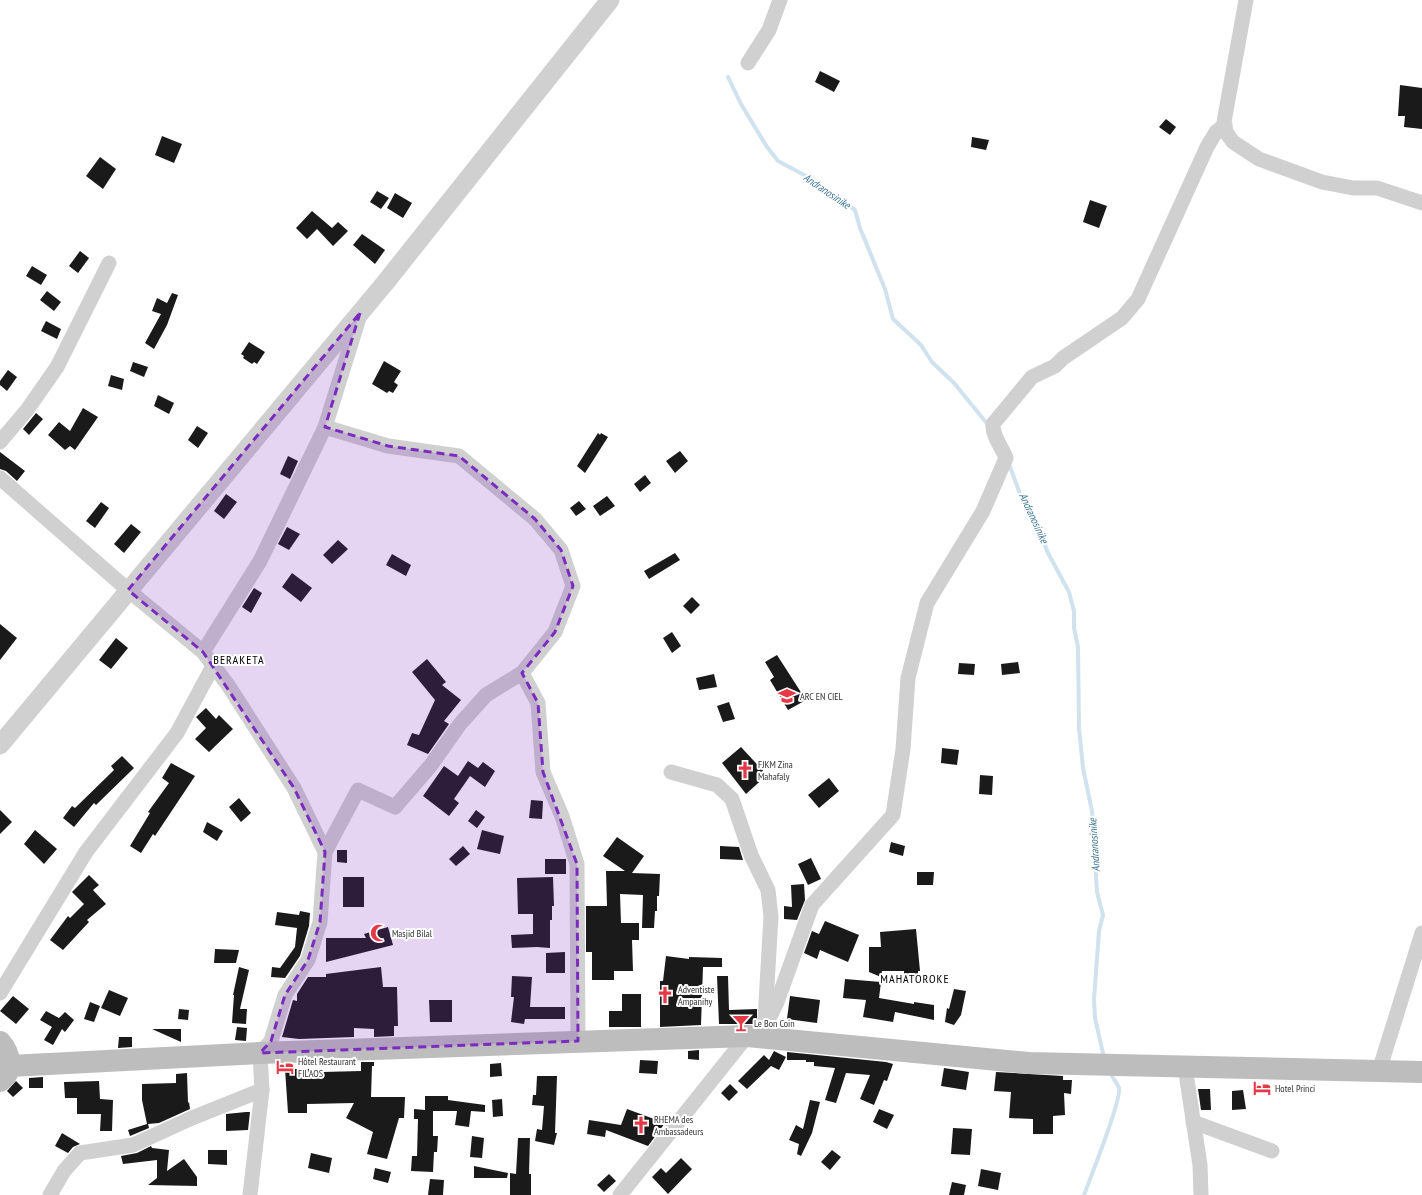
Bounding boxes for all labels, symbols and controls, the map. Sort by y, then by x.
water label: Andranosinike [801,170,854,213]
water label: Andranosinike [1016,491,1052,547]
district label: BERAKETA [213,652,265,667]
school or university icon: ARC EN CIEL [777,686,797,706]
place label: ARC EN CIEL [800,690,844,703]
place label: FJKM Zina Mahafaly [758,758,793,783]
church icon: FJKM Zina Mahafaly [735,760,755,780]
water label: Andranosinike [1085,816,1103,872]
mosque icon: Masjid Bilal [369,923,389,943]
place label: Masjid Bilal [392,927,433,940]
district label: MAHATOROKE [880,971,950,986]
place label: Adventiste Ampanihy [678,983,715,1008]
church icon: Adventiste Ampanihy [655,985,675,1005]
bar icon: Le Bon Coin [731,1013,751,1033]
place label: Le Bon Coin [754,1017,795,1030]
place label: Hôtel Restaurant FILAOS [298,1055,356,1080]
hotel icon: Hôtel Restaurant FILAOS [275,1057,295,1077]
hotel icon: Hotel Princi [1252,1078,1272,1098]
place label: Hotel Princi [1275,1082,1315,1095]
place label: RHEMA des Ambassadeurs [654,1113,704,1138]
church icon: RHEMA des Ambassadeurs [631,1115,651,1135]

